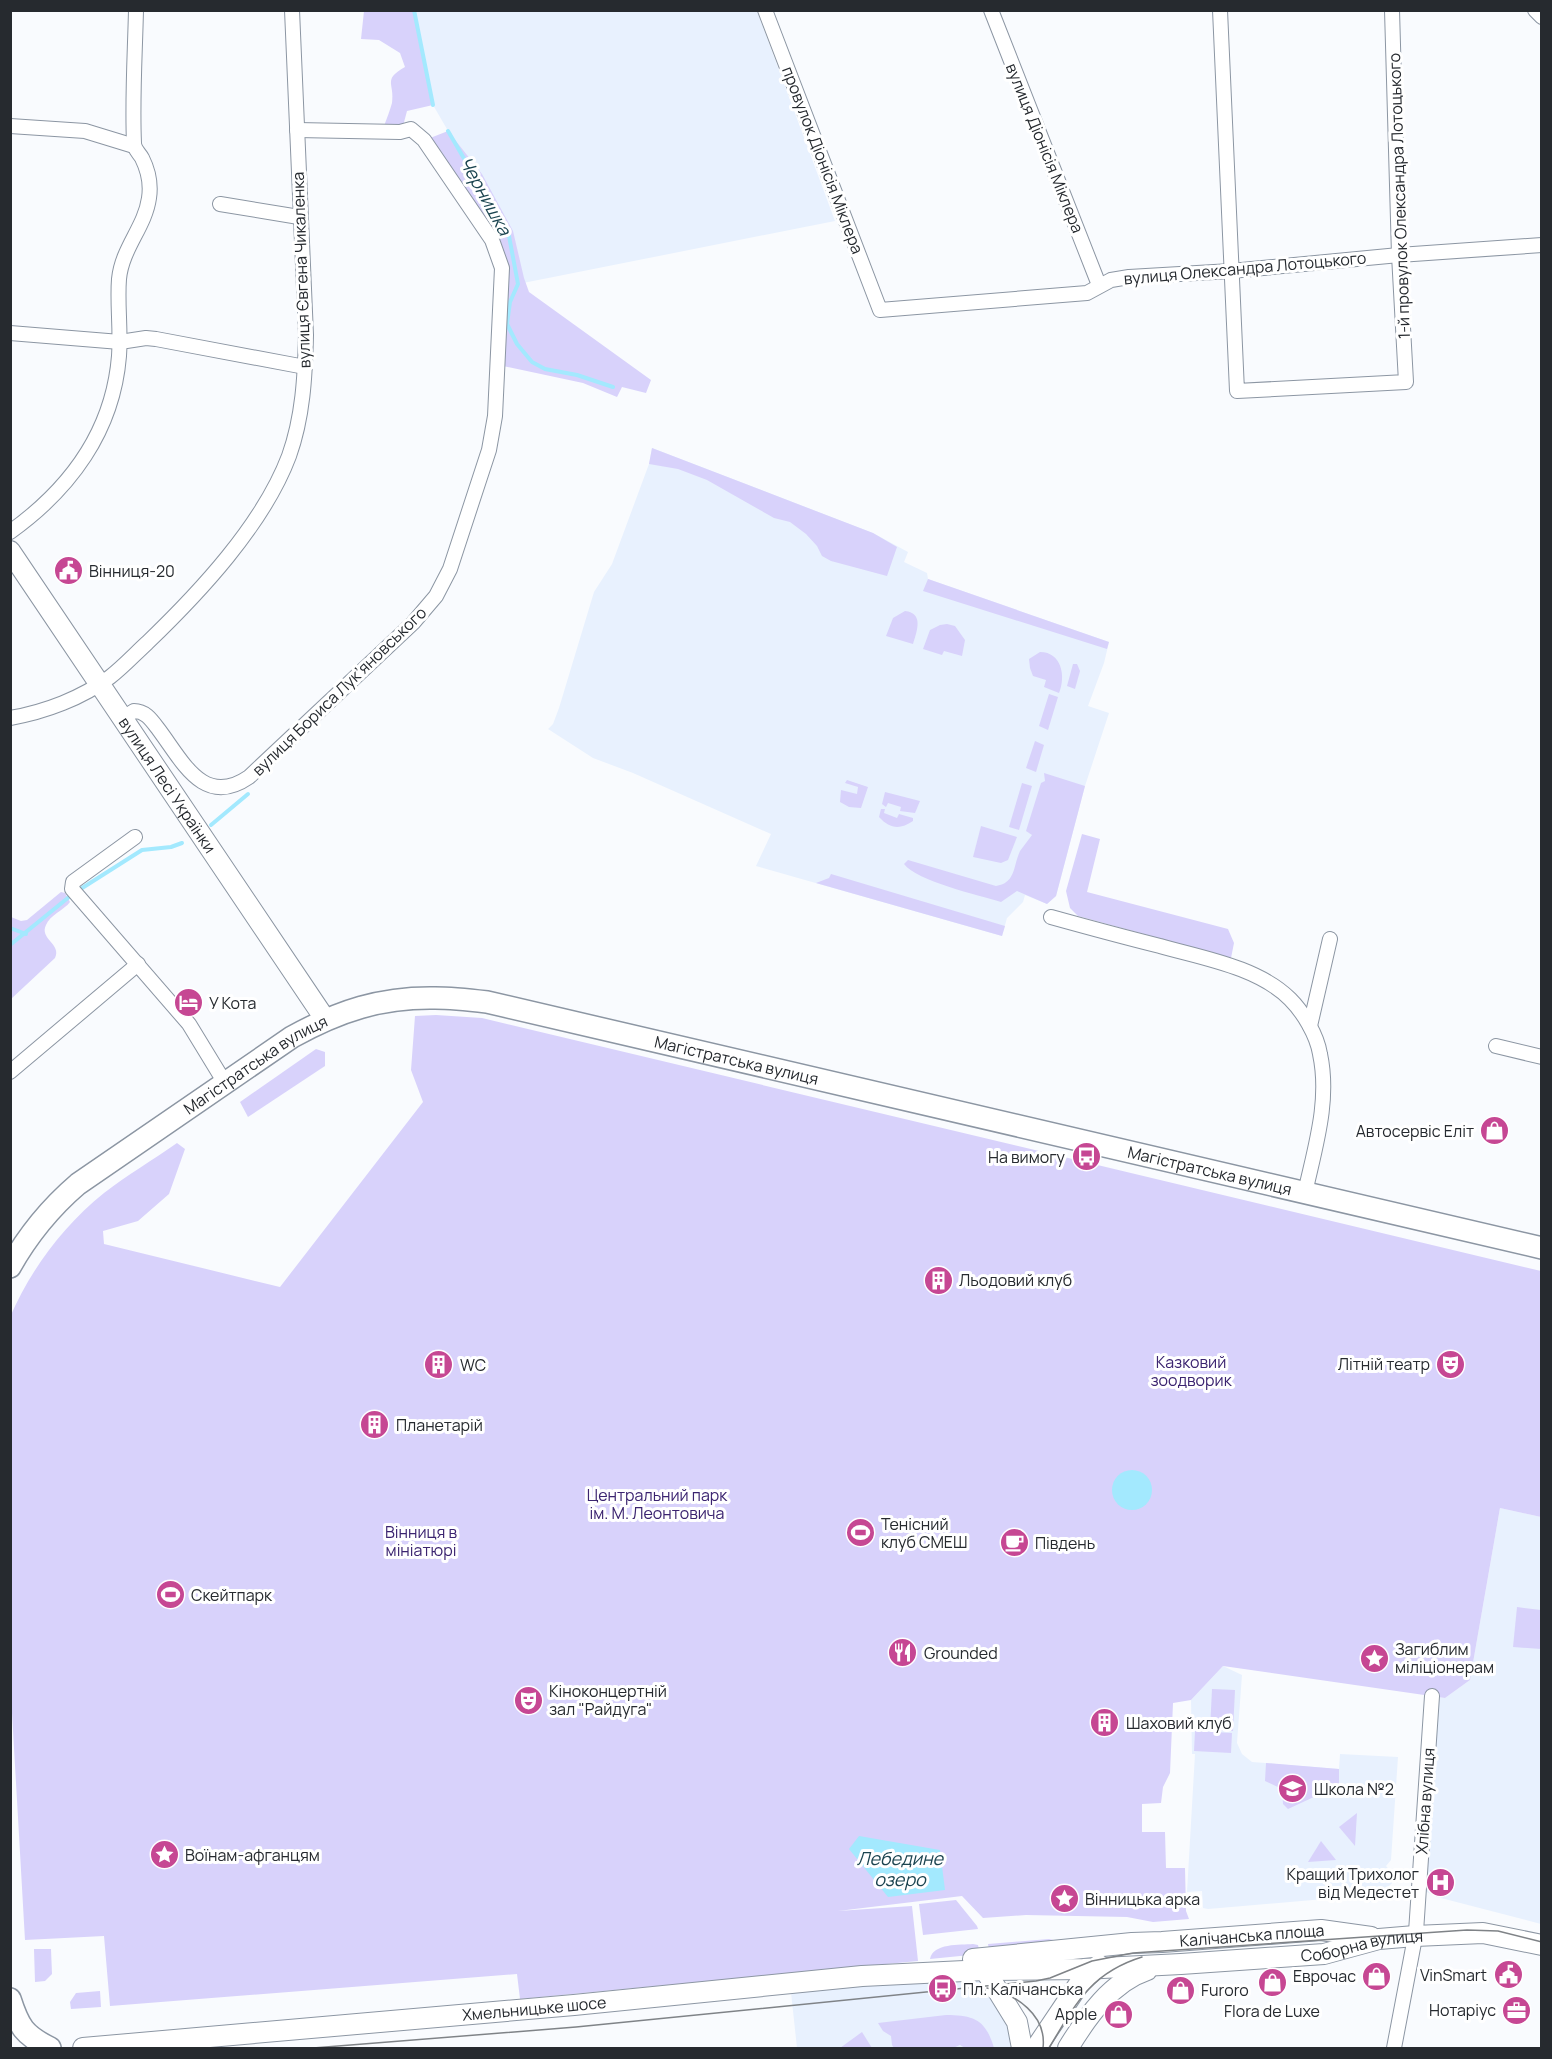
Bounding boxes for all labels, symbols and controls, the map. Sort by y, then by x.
street label: 1-й провулок Олександра Лотоцького [1383,53,1415,339]
street label: вулиця Діонісія Міклера [1001,60,1089,236]
street label: провулок Діонісія Міклера [777,63,869,257]
water label: Чернишка [454,152,518,240]
street label: вулиця Євгена Чикаленка [287,171,315,369]
street label: вулиця Олександра Лотоцького [1123,246,1367,290]
public building icon: Вінниця-20 [52,555,84,587]
place label: Вінниця-20 [89,560,175,582]
street label: вулиця Бориса Лукʼяновського [247,602,431,780]
street label: вулиця Лесі Українки [114,713,221,857]
hotel icon: У Кота [172,987,204,1019]
place label: У Кота [209,992,256,1014]
street label: Магістратська вулиця [179,1010,331,1119]
street label: Магістратська вулиця [652,1030,821,1090]
shop icon: Автосервіс Еліт [1479,1115,1511,1147]
place label: Автосервіс Еліт [1356,1120,1474,1142]
bus stop icon: На вимогу [1070,1141,1102,1173]
street label: Магістратська вулиця [1126,1141,1294,1200]
place label: На вимогу [988,1146,1066,1168]
building icon: Льодовий клуб [922,1264,954,1296]
place label: Льодовий клуб [959,1269,1072,1291]
theatre icon: Літній театр [1435,1348,1467,1380]
building icon: WC [423,1349,455,1381]
park label: Казковий зоодворик [1150,1351,1233,1391]
place label: Літній театр [1338,1353,1430,1375]
place label: WC [460,1354,486,1376]
building icon: Планетарій [359,1409,391,1441]
place label: Планетарій [396,1414,483,1436]
park label: Центральний парк ім. М. Леонтовича [587,1484,728,1524]
place label: Тенісний клуб СМЕШ [881,1513,967,1553]
sports icon: Тенісний клуб СМЕШ [844,1517,876,1549]
park label: Вінниця в мініатюрі [385,1521,457,1561]
cafe icon: Південь [998,1527,1030,1559]
place label: Південь [1035,1532,1095,1554]
sports icon: Скейтпарк [154,1579,186,1611]
place label: Скейтпарк [191,1584,273,1606]
restaurant icon: Grounded [887,1637,919,1669]
place label: Загиблим міліціонерам [1395,1638,1494,1678]
place label: Grounded [924,1642,998,1664]
place icon: Загиблим міліціонерам [1358,1642,1390,1674]
place label: Кіноконцертній зал "Райдуга" [549,1680,667,1720]
theatre icon: Кіноконцертній зал "Райдуга" [512,1684,544,1716]
building icon: Шаховий клуб [1089,1707,1121,1739]
place label: Шаховий клуб [1126,1712,1232,1734]
street label: Хлібна вулиця [1410,1747,1440,1855]
school or university icon: Школа №2 [1277,1773,1309,1805]
place label: Школа №2 [1314,1778,1394,1800]
place icon: Воїнам-афганцям [148,1839,180,1871]
place label: Воїнам-афганцям [185,1844,320,1866]
water label: Лебедине озеро [857,1846,945,1891]
place label: Кращий Трихолог від Медестет [1286,1863,1420,1903]
hospital icon: Кращий Трихолог від Медестет [1424,1867,1456,1899]
place icon: Вінницька арка [1048,1883,1080,1915]
place label: Вінницька арка [1085,1888,1200,1910]
street label: Калічанська площа [1179,1919,1325,1952]
street label: Соборна вулиця [1300,1925,1424,1967]
public building icon: VinSmart [1492,1959,1524,1991]
shop icon: Еврочас [1361,1960,1393,1992]
place label: VinSmart [1420,1964,1487,1986]
place label: Еврочас [1293,1965,1356,1987]
shop icon: Flora de Luxe [1256,1967,1288,1999]
bus stop icon: Пл. Калічанська [926,1973,958,2005]
shop icon: Furoro [1164,1974,1196,2006]
place label: Пл. Калічанська [963,1978,1083,2000]
place label: Furoro [1201,1979,1249,2001]
street label: Хмельницьке шосе [461,1991,607,2026]
office icon: Нотаріус [1501,1994,1533,2026]
shop icon: Apple [1102,1998,1134,2030]
place label: Нотаріус [1429,1999,1496,2021]
place label: Flora de Luxe [1224,2000,1320,2022]
place label: Apple [1055,2003,1097,2025]

